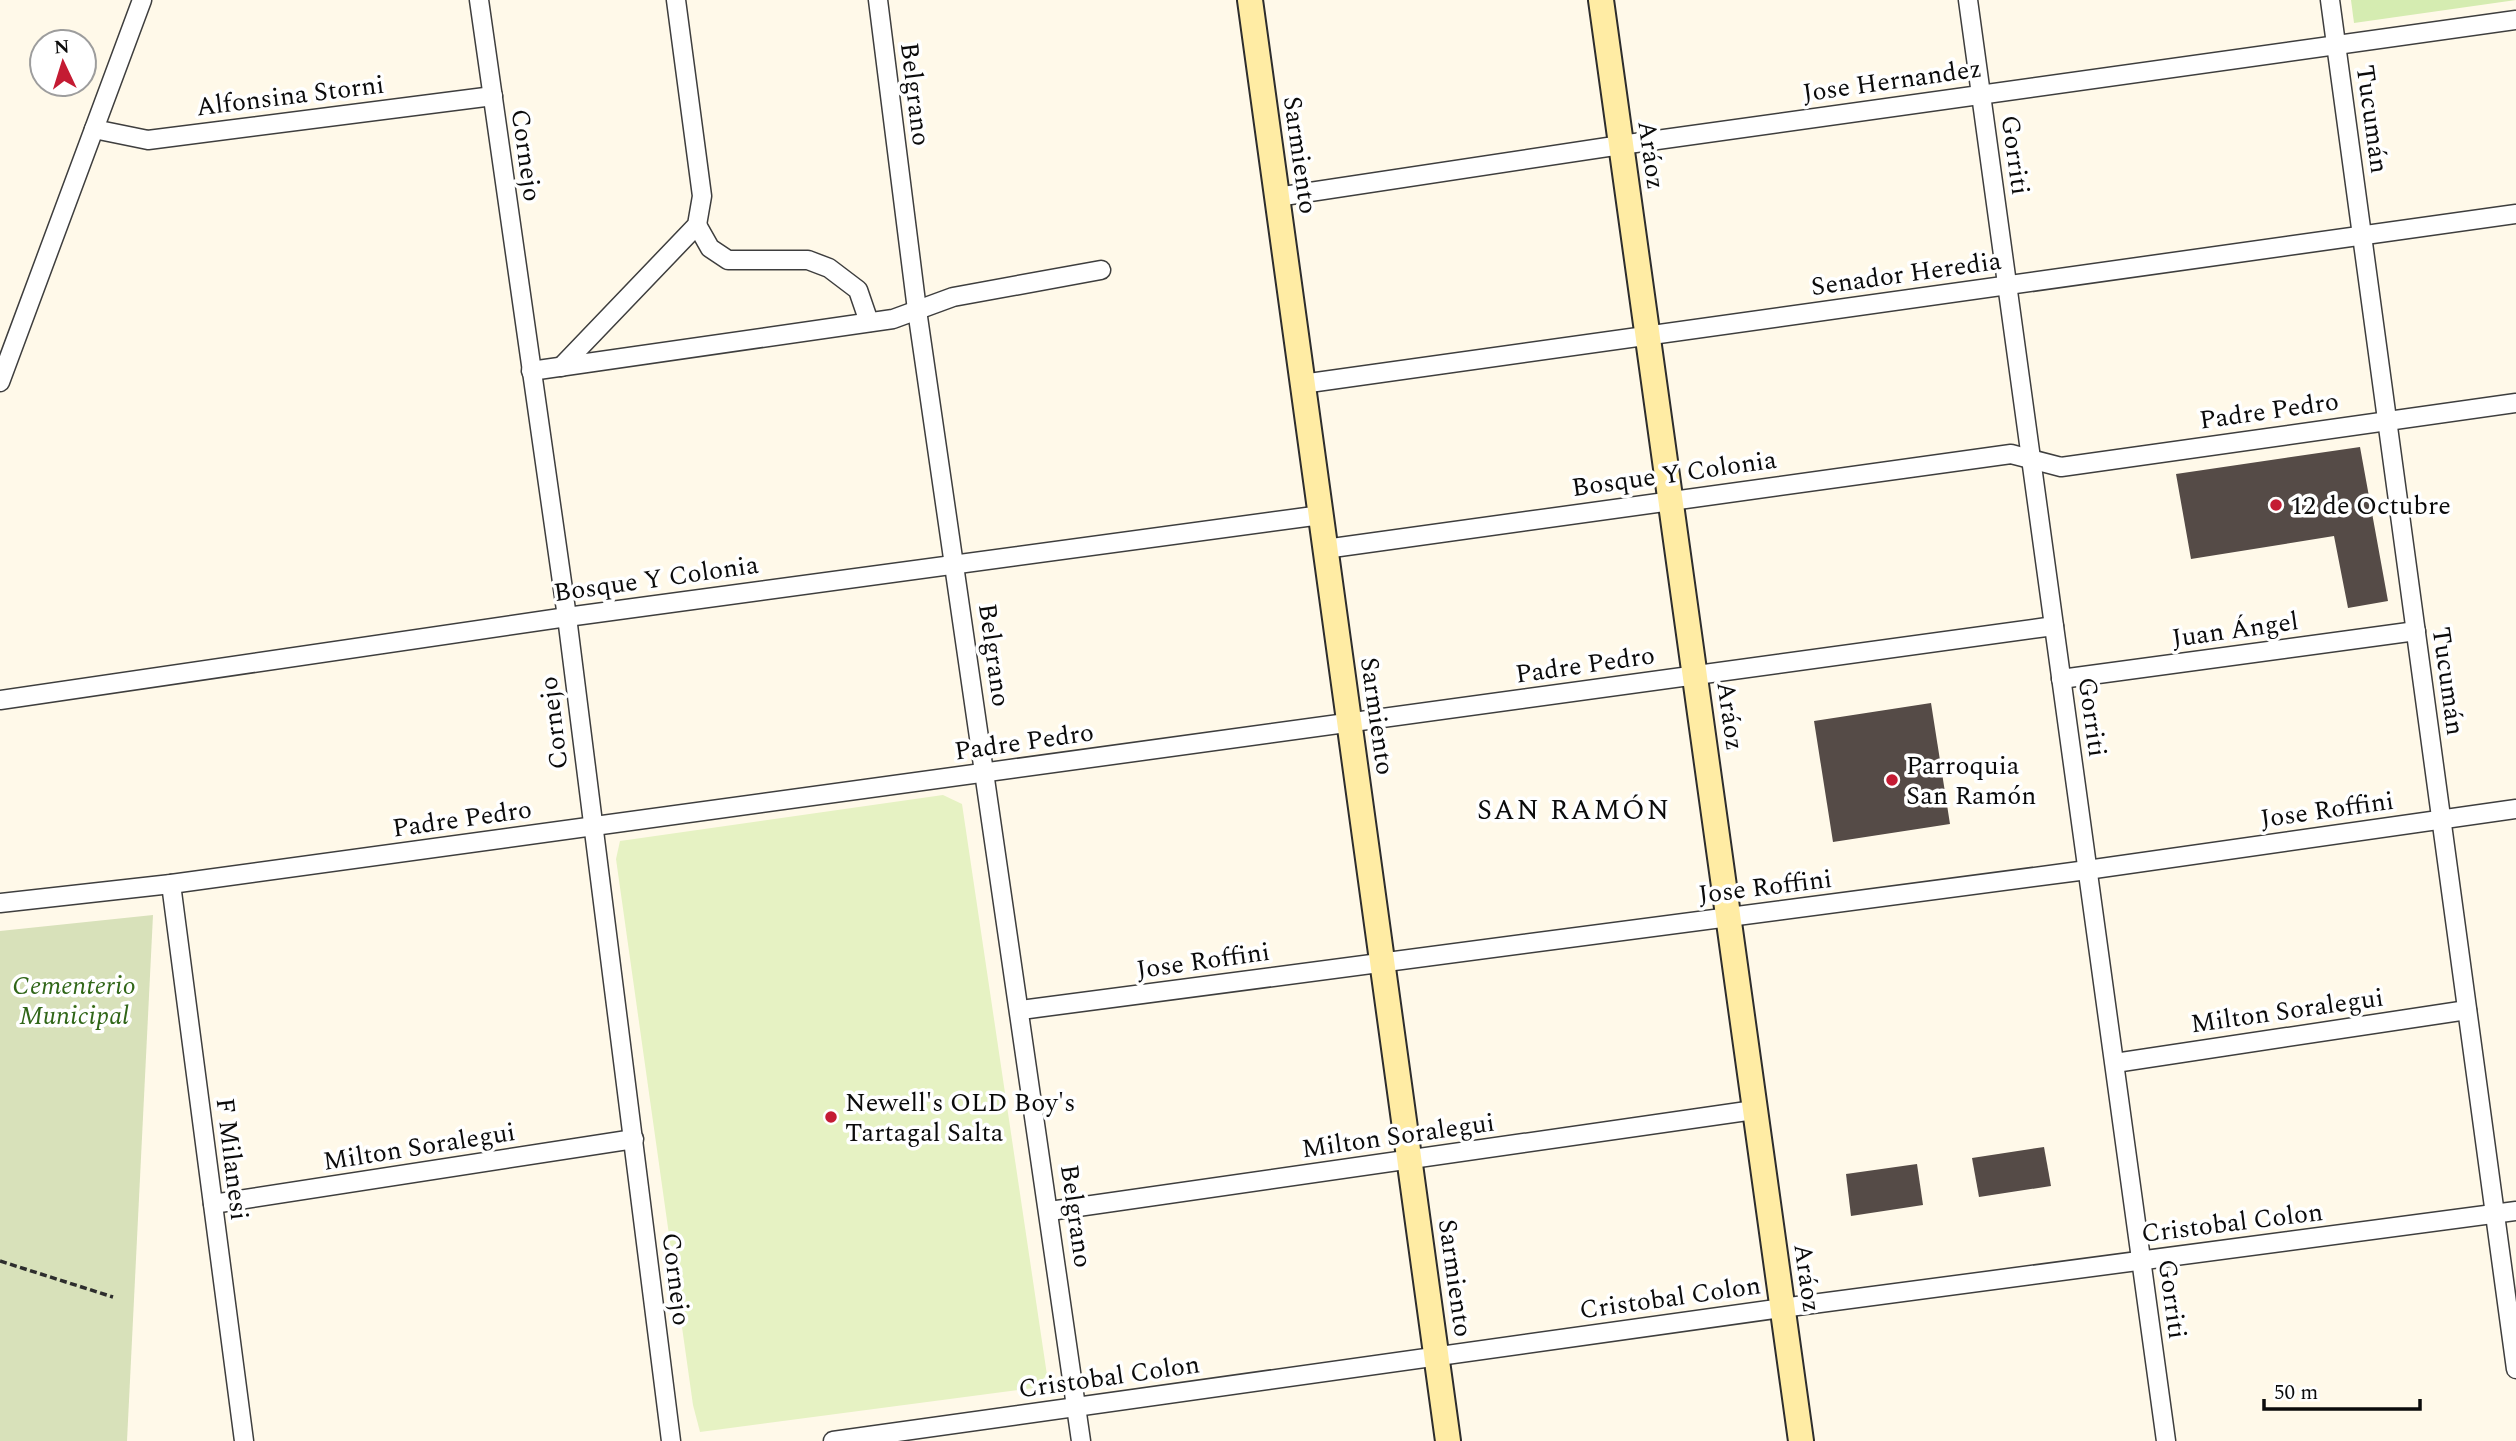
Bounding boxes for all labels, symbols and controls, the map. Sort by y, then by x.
north arrow [28,28,98,98]
text: N [53,33,71,63]
street label: Belgrano [889,40,941,148]
street label: Jose Hernandez [1800,49,1984,113]
street label: Tucumán [2345,62,2399,176]
street label: Alfonsina Storni [194,65,387,127]
street label: Sarmiento [1272,94,1328,217]
street label: Cornejo [500,106,552,204]
street label: Gorriti [1990,113,2040,198]
street label: Aráoz [1626,118,1676,192]
street label: Senador Heredia [1808,241,2004,307]
street label: Padre Pedro [2197,381,2341,441]
street label: Bosque Y Colonia [1569,440,1779,508]
place label: 12 de Octubre [2290,486,2451,526]
marker: 12 de Octubre [2268,497,2284,513]
street label: Bosque Y Colonia [551,545,761,613]
street label: Belgrano [967,601,1021,709]
street label: Juan Ángel [2169,601,2301,659]
street label: Tucumán [2421,624,2475,738]
street label: Padre Pedro [1513,635,1657,695]
street label: Sarmiento [1349,655,1405,778]
street label: Cornejo [528,674,580,772]
street label: Gorriti [2067,675,2117,760]
street label: Aráoz [1705,679,1755,753]
street label: Padre Pedro [952,712,1096,772]
place label: Parroquia San Ramón [1906,746,2036,816]
marker: Parroquia San Ramón [1884,772,1900,788]
street label: Jose Roffini [2258,781,2396,839]
street label: Padre Pedro [390,789,534,849]
district label: SAN RAMÓN [1477,789,1671,832]
street label: Jose Roffini [1696,859,1834,915]
street label: Jose Roffini [1134,932,1272,990]
park label: Cementerio Municipal [12,966,136,1036]
street label: Milton Soralegui [2188,978,2386,1044]
place label: Newell's OLD Boy's Tartagal Salta [845,1083,1075,1153]
street label: F Milanesi [205,1096,259,1223]
street label: Milton Soralegui [1299,1103,1497,1169]
marker: Newell's OLD Boy's Tartagal Salta [823,1109,839,1125]
street label: Milton Soralegui [320,1112,518,1182]
street label: Belgrano [1049,1162,1103,1270]
street label: Cristobal Colon [2139,1192,2325,1254]
street label: Sarmiento [1427,1217,1483,1340]
street label: Cornejo [650,1230,702,1328]
street label: Aráoz [1782,1241,1832,1315]
street label: Gorriti [2147,1257,2197,1342]
street label: Cristobal Colon [1577,1265,1763,1331]
street label: Cristobal Colon [1016,1344,1202,1410]
scale bar [2264,1368,2420,1412]
text: 50 m [2274,1377,2318,1409]

